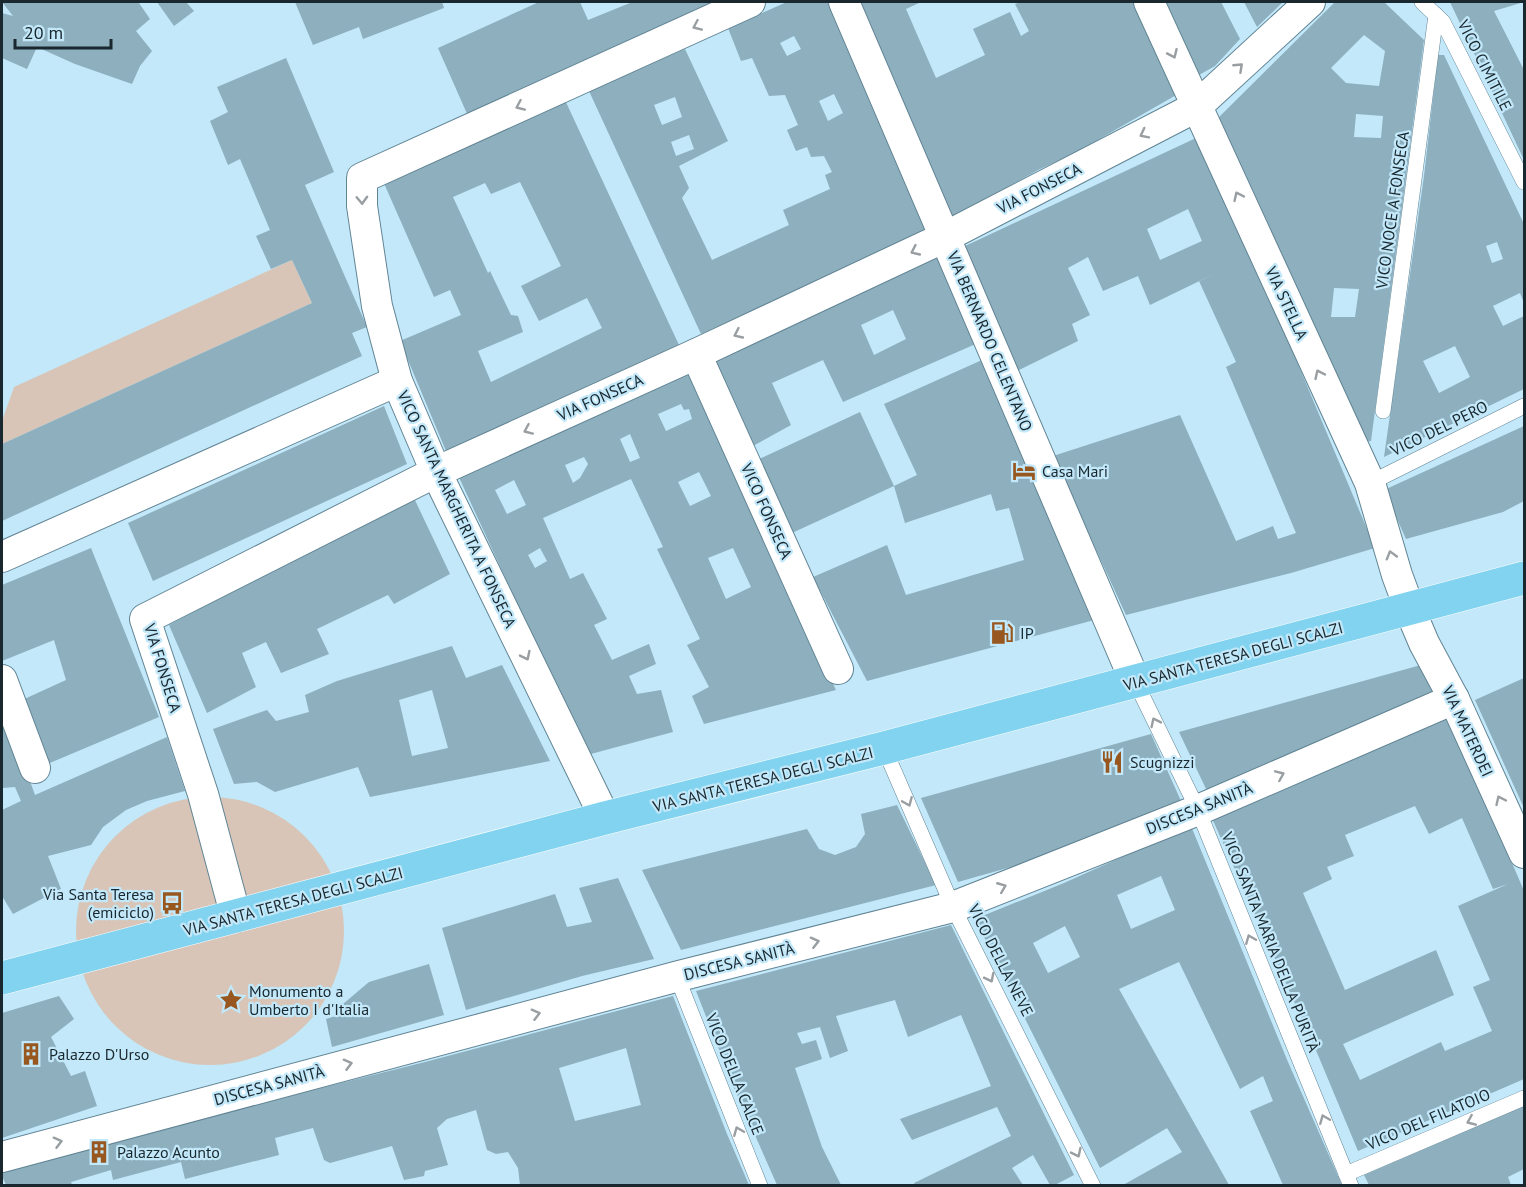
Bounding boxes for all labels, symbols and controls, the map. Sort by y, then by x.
scale bar [15,12,111,50]
street label: VICO CIMITILE [1453,15,1516,114]
one-way arrow [693,18,704,30]
text: 20 m [24,21,63,44]
one-way arrow [1165,48,1177,59]
one-way arrow [1233,63,1243,74]
one-way arrow [515,99,526,111]
one-way arrow [1140,127,1151,138]
street label: VICO NOCE A FONSECA [1371,129,1413,291]
street label: VIA FONSECA [993,158,1085,218]
one-way arrow [1233,192,1245,203]
one-way arrow [356,195,369,204]
one-way arrow [910,244,921,256]
street label: VIA BERNARDO CELENTANO [943,247,1037,434]
street label: VIA STELLA [1261,262,1313,343]
one-way arrow [734,326,745,338]
street label: VIA FONSECA [553,369,647,425]
one-way arrow [1315,369,1327,380]
street label: VICO SANTA MARGHERITA A FONSECA [393,386,521,631]
street label: VICO DEL PERO [1386,396,1491,461]
one-way arrow [523,423,534,435]
hotel icon: Casa Mari [1011,458,1037,484]
street label: VICO FONSECA [737,459,797,563]
place label: Casa Mari [1042,461,1108,481]
one-way arrow [1386,550,1398,560]
street label: VIA SANTA TERESA DEGLI SCALZI [1120,617,1345,695]
street label: VIA FONSECA [140,620,186,715]
fuel station icon: IP [989,620,1015,646]
place label: IP [1020,623,1034,643]
one-way arrow [519,650,531,661]
street label: VIA MATERDEI [1438,681,1498,780]
one-way arrow [1151,718,1162,728]
street label: VIA SANTA TERESA DEGLI SCALZI [650,742,875,816]
restaurant icon: Scugnizzi [1099,749,1125,775]
place label: Scugnizzi [1130,752,1195,772]
one-way arrow [1273,770,1284,782]
street label: DISCESA SANITÀ [1143,777,1256,838]
one-way arrow [901,795,913,806]
one-way arrow [1496,795,1508,806]
street label: VICO SANTA MARIA DELLA PURITÀ [1217,828,1325,1056]
street label: VIA SANTA TERESA DEGLI SCALZI [180,862,405,940]
one-way arrow [996,882,1007,895]
place label: Via Santa Teresa (emiciclo) [42,884,154,922]
bus stop icon: Via Santa Teresa (emiciclo) [159,890,185,916]
street label: VICO DELLA NEVE [964,900,1038,1019]
one-way arrow [1245,934,1257,945]
one-way arrow [810,936,820,949]
street label: DISCESA SANITÀ [682,937,797,984]
one-way arrow [982,972,994,983]
place label: Monumento a Umberto I d'Italia [249,981,369,1019]
place icon: Monumento a Umberto I d'Italia [218,987,244,1013]
one-way arrow [530,1009,541,1021]
street label: VICO DELLA CALCE [701,1009,768,1138]
building icon: Palazzo D'Urso [18,1041,44,1067]
place label: Palazzo D'Urso [49,1044,149,1064]
one-way arrow [343,1059,353,1072]
street label: DISCESA SANITÀ [212,1061,327,1109]
street label: VICO DEL FILATOIO [1362,1084,1493,1155]
one-way arrow [1466,1113,1477,1125]
one-way arrow [1319,1115,1331,1126]
one-way arrow [733,1126,745,1137]
one-way arrow [53,1136,63,1149]
building icon: Palazzo Acunto [86,1139,112,1165]
place label: Palazzo Acunto [117,1142,220,1162]
one-way arrow [1070,1146,1081,1157]

